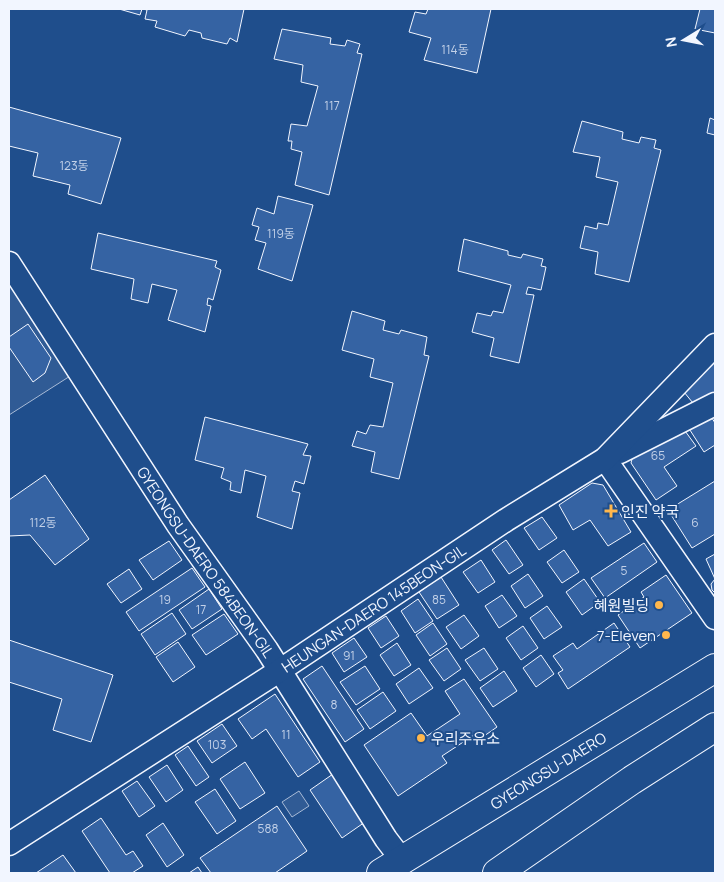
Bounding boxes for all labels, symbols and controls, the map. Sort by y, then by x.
north arrow [659,15,709,65]
text: N [660,36,681,49]
house number: 114동 [441,41,469,58]
house number: 117 [324,97,340,114]
house number: 123동 [59,157,89,174]
house number: 119동 [267,225,295,242]
house number: 65 [651,447,665,464]
street label: GYEONGSU-DAERO 584BEON-GIL [132,462,280,662]
place label: 인진 약국 [621,501,679,522]
marker: 인진 약국 [605,505,617,517]
house number: 112동 [29,514,57,531]
house number: 6 [691,514,699,531]
street label: HEUNGAN-DAERO 145BEON-GIL [277,539,470,677]
house number: 5 [621,562,628,579]
house number: 19 [159,591,171,608]
house number: 85 [432,591,446,608]
place label: 혜원빌딩 [594,595,649,616]
marker: 혜원빌딩 [653,599,665,611]
house number: 17 [196,601,206,618]
place label: 7-Eleven [597,625,656,646]
marker: 7-Eleven [660,629,672,641]
house number: 91 [343,647,355,664]
house number: 8 [331,696,338,713]
house number: 11 [281,726,291,743]
street label: GYEONGSU-DAERO [486,727,610,814]
place label: 우리주유소 [431,728,500,749]
marker: 우리주유소 [415,732,427,744]
house number: 103 [208,736,226,753]
house number: 588 [258,820,278,837]

